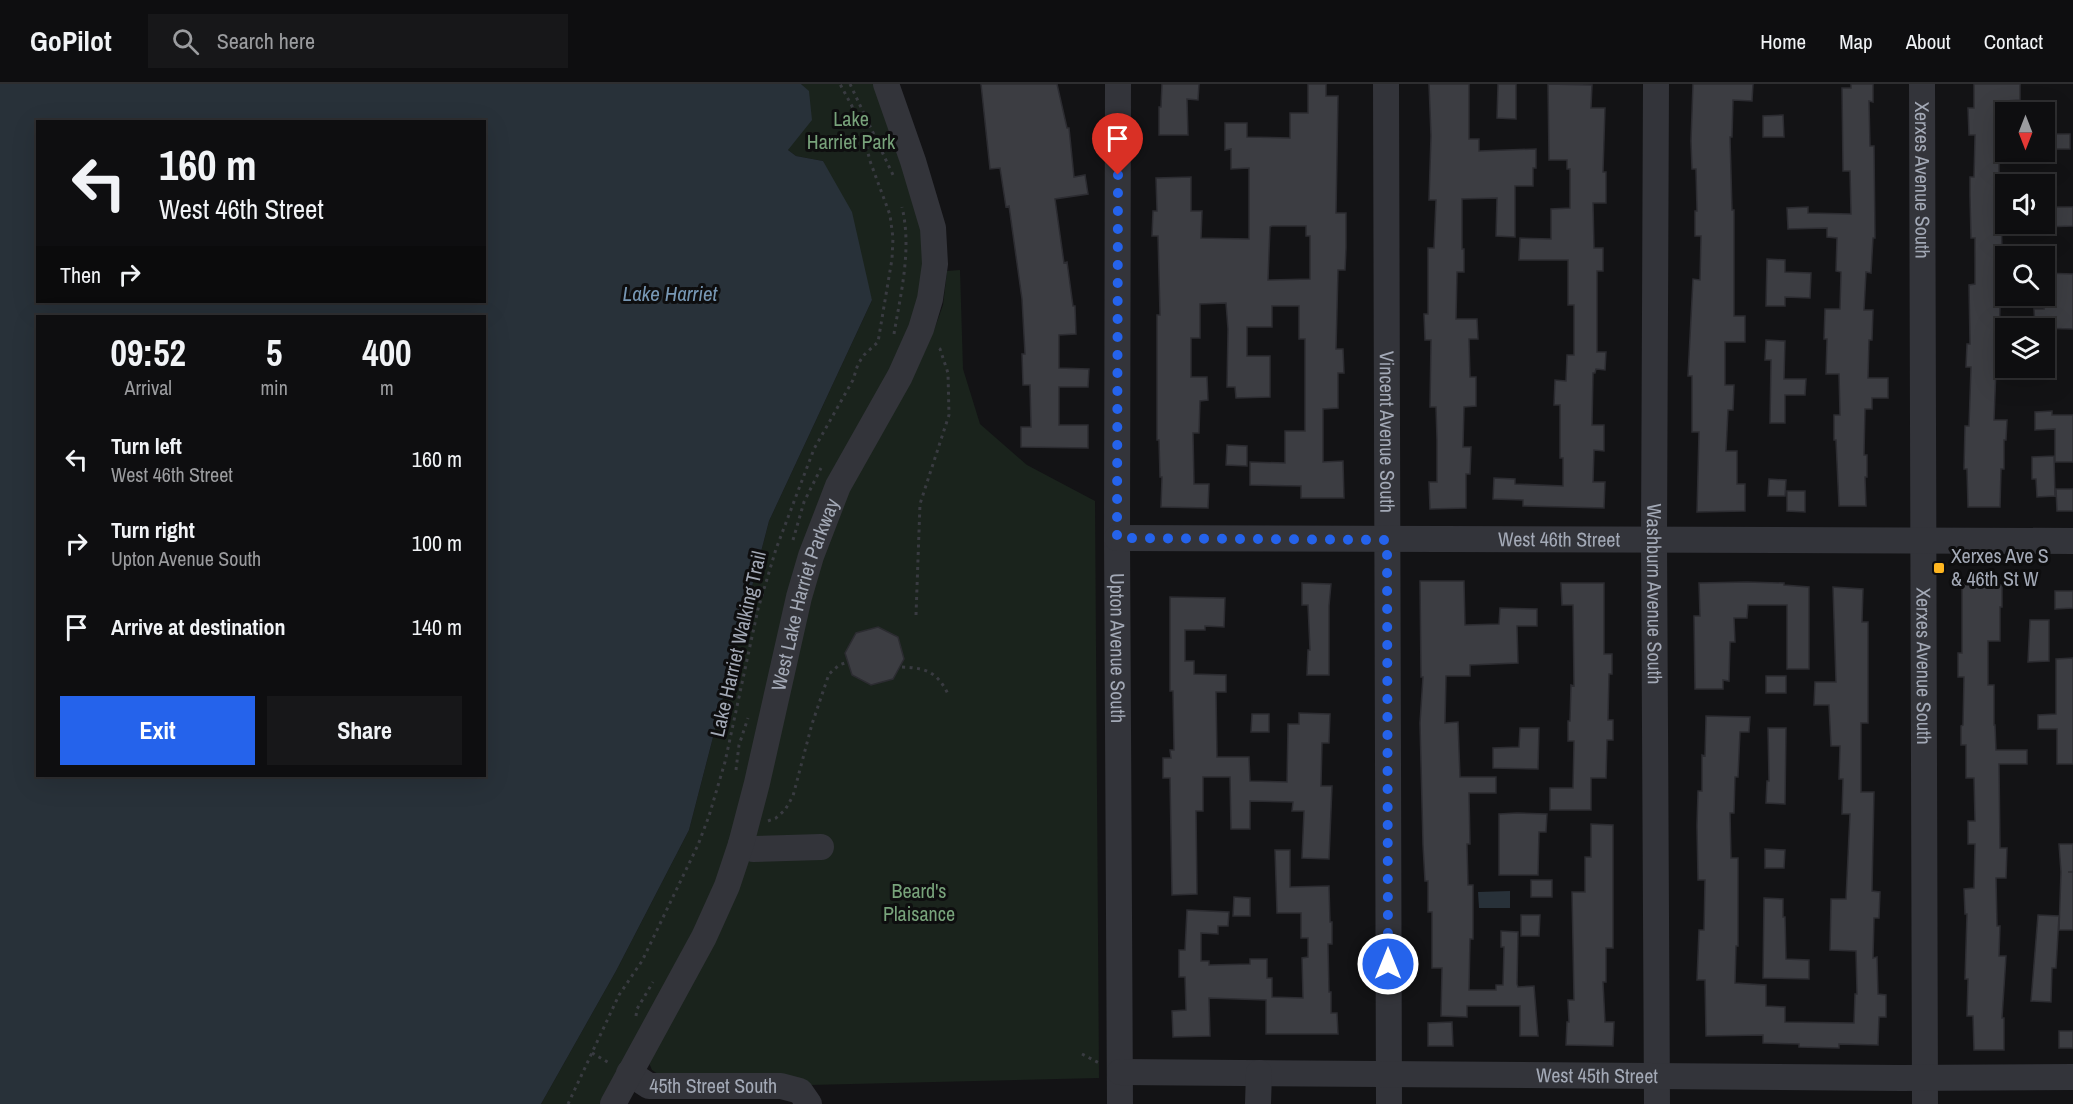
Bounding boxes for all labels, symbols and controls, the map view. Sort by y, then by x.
search box [148,14,568,68]
text: GoPilot [30,22,112,60]
icon: search [169,25,202,58]
text: Search here [217,26,315,56]
text: Home [1760,27,1806,56]
text: Map [1839,27,1873,56]
text: About [1906,27,1951,56]
text: Contact [1984,27,2043,56]
street label: Xerxes Avenue South [1909,101,1937,259]
north arrow [1995,102,2055,162]
map controls [1995,102,2055,378]
park label: Lake Harriet Park [807,105,896,155]
pin [1092,113,1143,175]
icon: arrive [1101,122,1134,155]
text: 160 m [159,137,257,193]
icon: left [60,144,138,222]
button: sound [1995,174,2055,234]
text: West 46th Street [159,191,324,227]
button: search [1995,246,2055,306]
icon: right [113,258,146,291]
text: Then [60,260,101,290]
water label: Lake Harriet [623,279,719,308]
button: layers [1995,318,2055,378]
text: 09:52 [110,329,186,377]
text: 5 [266,329,282,377]
text: 400 [362,329,412,377]
street label: Vincent Avenue South [1374,351,1401,513]
text: Arrival [125,374,172,401]
text: min [260,374,288,401]
text: m [380,374,394,401]
text: Turn left [111,431,182,461]
icon: left [60,443,93,476]
text: 160 m [412,444,462,474]
text: West 46th Street [111,461,233,488]
street label: West Lake Harriet Parkway [764,493,845,693]
street label: Washburn Avenue South [1641,504,1669,684]
text: Turn right [111,515,195,545]
street label: West 46th Street [1498,525,1620,553]
icon: right [60,527,93,560]
text: 100 m [412,528,462,558]
place label: Xerxes Ave S & 46th St W [1951,542,2049,592]
text: Upton Avenue South [111,545,261,572]
street label: Lake Harriet Walking Trail [703,548,772,739]
marker: Xerxes Ave S & 46th St W [1932,561,1946,575]
street label: Upton Avenue South [1104,573,1132,723]
street label: Xerxes Avenue South [1910,587,1938,745]
icon: arrive [60,611,93,644]
text: Arrive at destination [111,612,285,642]
text: 140 m [412,612,462,642]
button: Exit [60,696,255,765]
button: Share [267,696,462,765]
park label: Beard's Plaisance [883,877,955,927]
position arrow [1356,932,1420,996]
street label: West 45th Street [1536,1061,1659,1089]
street label: 45th Street South [649,1072,777,1099]

